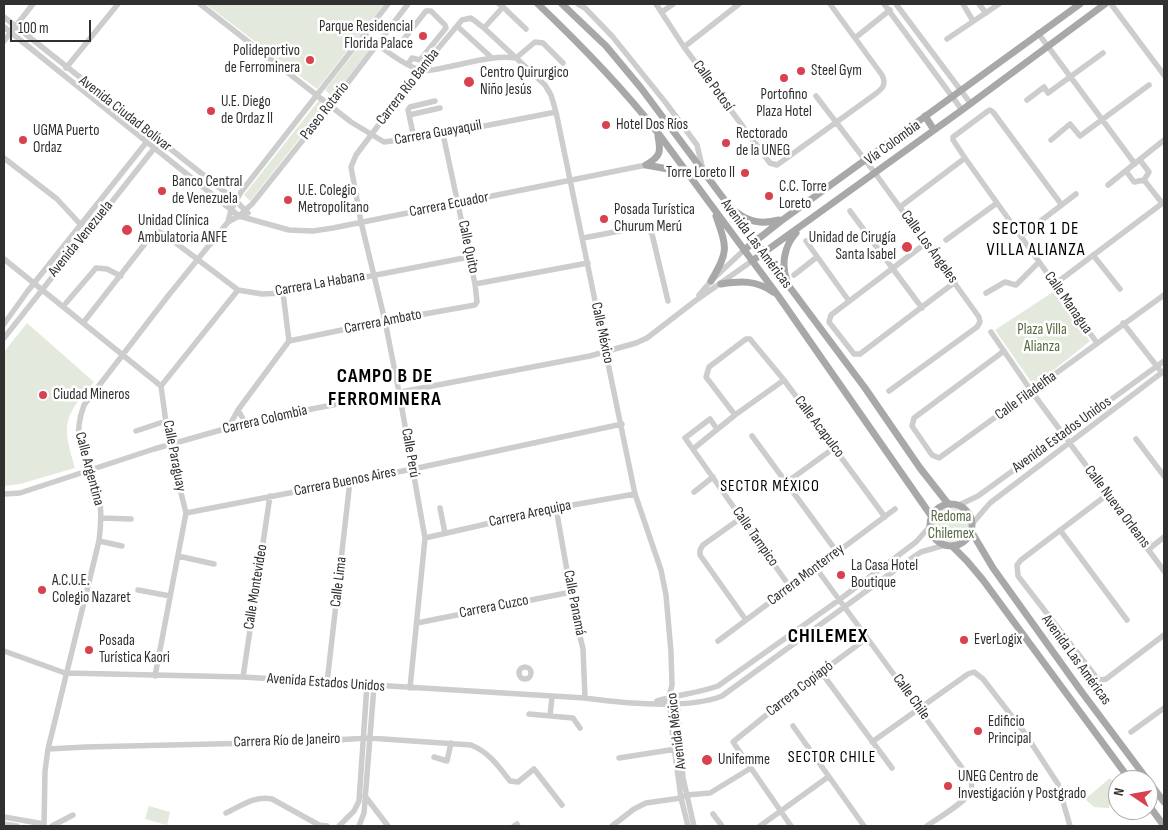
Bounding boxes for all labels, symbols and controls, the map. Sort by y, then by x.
scale bar [12,10,94,42]
place label: Parque Residencial Florida Palace [319,18,413,53]
text: 100 m [18,19,49,38]
marker: Parque Residencial Florida Palace [417,30,429,42]
place label: Polideportivo de Ferrominera [225,42,300,77]
street label: Carrera Río Bamba [373,45,443,129]
marker: Polideportivo de Ferrominera [304,54,316,66]
street label: Calle Potosí [689,57,737,115]
place label: Steel Gym [811,62,862,80]
place label: Centro Quirurgico Niño Jesús [480,64,569,99]
marker: Steel Gym [795,65,807,77]
street label: Avenida Ciudad Bolívar [75,72,175,156]
marker: Portofino Plaza Hotel [778,72,790,84]
marker: Centro Quirurgico Niño Jesús [462,75,476,89]
street label: Paseo Rotario [297,78,353,144]
place label: Portofino Plaza Hotel [756,86,812,121]
place label: U.E. Diego de Ordaz II [221,93,273,128]
marker: U.E. Diego de Ordaz II [205,105,217,117]
street label: Carrera Guayaquil [393,116,483,150]
place label: Hotel Dos Ríos [616,116,688,134]
street label: Vía Colombia [862,117,924,169]
marker: Hotel Dos Ríos [600,119,612,131]
place label: UGMA Puerto Ordaz [33,122,99,157]
place label: Rectorado de la UNEG [736,125,790,160]
marker: UGMA Puerto Ordaz [17,134,29,146]
marker: Rectorado de la UNEG [720,137,732,149]
place label: Torre Loreto II [666,164,735,182]
marker: Torre Loreto II [739,167,751,179]
place label: Banco Central de Venezuela [172,173,242,208]
place label: C.C. Torre Loreto [779,178,827,213]
place label: U.E. Colegio Metropolitano [298,182,369,217]
marker: Banco Central de Venezuela [156,185,168,197]
street label: Carrera Ecuador [408,189,490,221]
marker: C.C. Torre Loreto [763,190,775,202]
marker: U.E. Colegio Metropolitano [282,194,294,206]
street label: Avenida Las Américas [717,196,795,292]
street label: Avenida Venezuela [45,197,117,281]
place label: Posada Turística Churum Merú [614,201,695,236]
street label: Calle Los Ángeles [897,207,961,287]
place label: Unidad Clínica Ambulatoria ANFE [138,212,227,247]
marker: Posada Turística Churum Merú [598,213,610,225]
district label: SECTOR 1 DE VILLA ALIANZA [985,218,1087,260]
street label: Calle Quito [454,219,482,275]
marker: Unidad Clínica Ambulatoria ANFE [120,223,134,237]
place label: Unidad de Cirugía Santa Isabel [809,229,896,264]
marker: Unidad de Cirugía Santa Isabel [900,240,914,254]
street label: Carrera La Habana [274,267,366,301]
street label: Calle Managua [1040,268,1096,338]
street label: Calle México [587,301,617,365]
street label: Carrera Ambato [343,306,423,338]
park label: Plaza Villa Alianza [1017,321,1067,356]
district label: CAMPO B DE FERROMINERA [327,365,443,412]
street label: Calle Filadelfia [992,368,1060,424]
place label: Ciudad Mineros [53,386,130,404]
marker: Ciudad Mineros [37,389,49,401]
street label: Calle Acapulco [790,393,848,461]
street label: Avenida Estados Unidos [1009,393,1115,477]
street label: Carrera Colombia [221,402,309,438]
street label: Calle Paraguay [158,419,190,493]
street label: Calle Perú [397,427,423,479]
street label: Calle Argentina [71,430,107,508]
street label: Calle Nueva Orleans [1080,462,1154,552]
street label: Carrera Buenos Aires [292,463,398,501]
district label: SECTOR MÉXICO [719,477,821,497]
street label: Carrera Arequipa [487,497,573,531]
street label: Calle Tampico [728,504,782,570]
park label: Redoma Chilemex [928,508,974,543]
street label: Carrera Monterrey [764,540,848,610]
street label: Calle Montevideo [240,543,272,631]
street label: Calle Lima [327,556,351,608]
place label: La Casa Hotel Boutique [851,557,918,592]
street label: Calle Panamá [559,569,589,637]
marker: La Casa Hotel Boutique [835,569,847,581]
place label: A.C.U.E. Colegio Nazaret [52,572,131,607]
marker: A.C.U.E. Colegio Nazaret [36,584,48,596]
street label: Carrera Cuzco [458,591,530,623]
street label: Avenida Las Américas [1037,611,1115,709]
district label: CHILEMEX [787,625,869,649]
place label: EverLogix [974,631,1022,649]
place label: Posada Turística Kaori [99,632,170,667]
marker: EverLogix [958,634,970,646]
marker: Posada Turística Kaori [83,644,95,656]
street label: Carrera Copiapó [763,657,837,721]
street label: Avenida Estados Unidos [266,670,386,696]
street label: Calle Chile [888,671,934,723]
street label: Avenida México [663,692,691,770]
place label: Edificio Principal [988,713,1031,748]
marker: Edificio Principal [972,725,984,737]
street label: Carrera Río de Janeiro [233,730,341,752]
district label: SECTOR CHILE [786,748,878,768]
place label: Unifemme [718,751,770,769]
marker: Unifemme [700,753,714,767]
place label: UNEG Centro de Investigación y Postgrado [958,768,1086,803]
north arrow [1108,770,1158,820]
marker: UNEG Centro de Investigación y Postgrado [942,780,954,792]
text: N [1110,787,1128,797]

